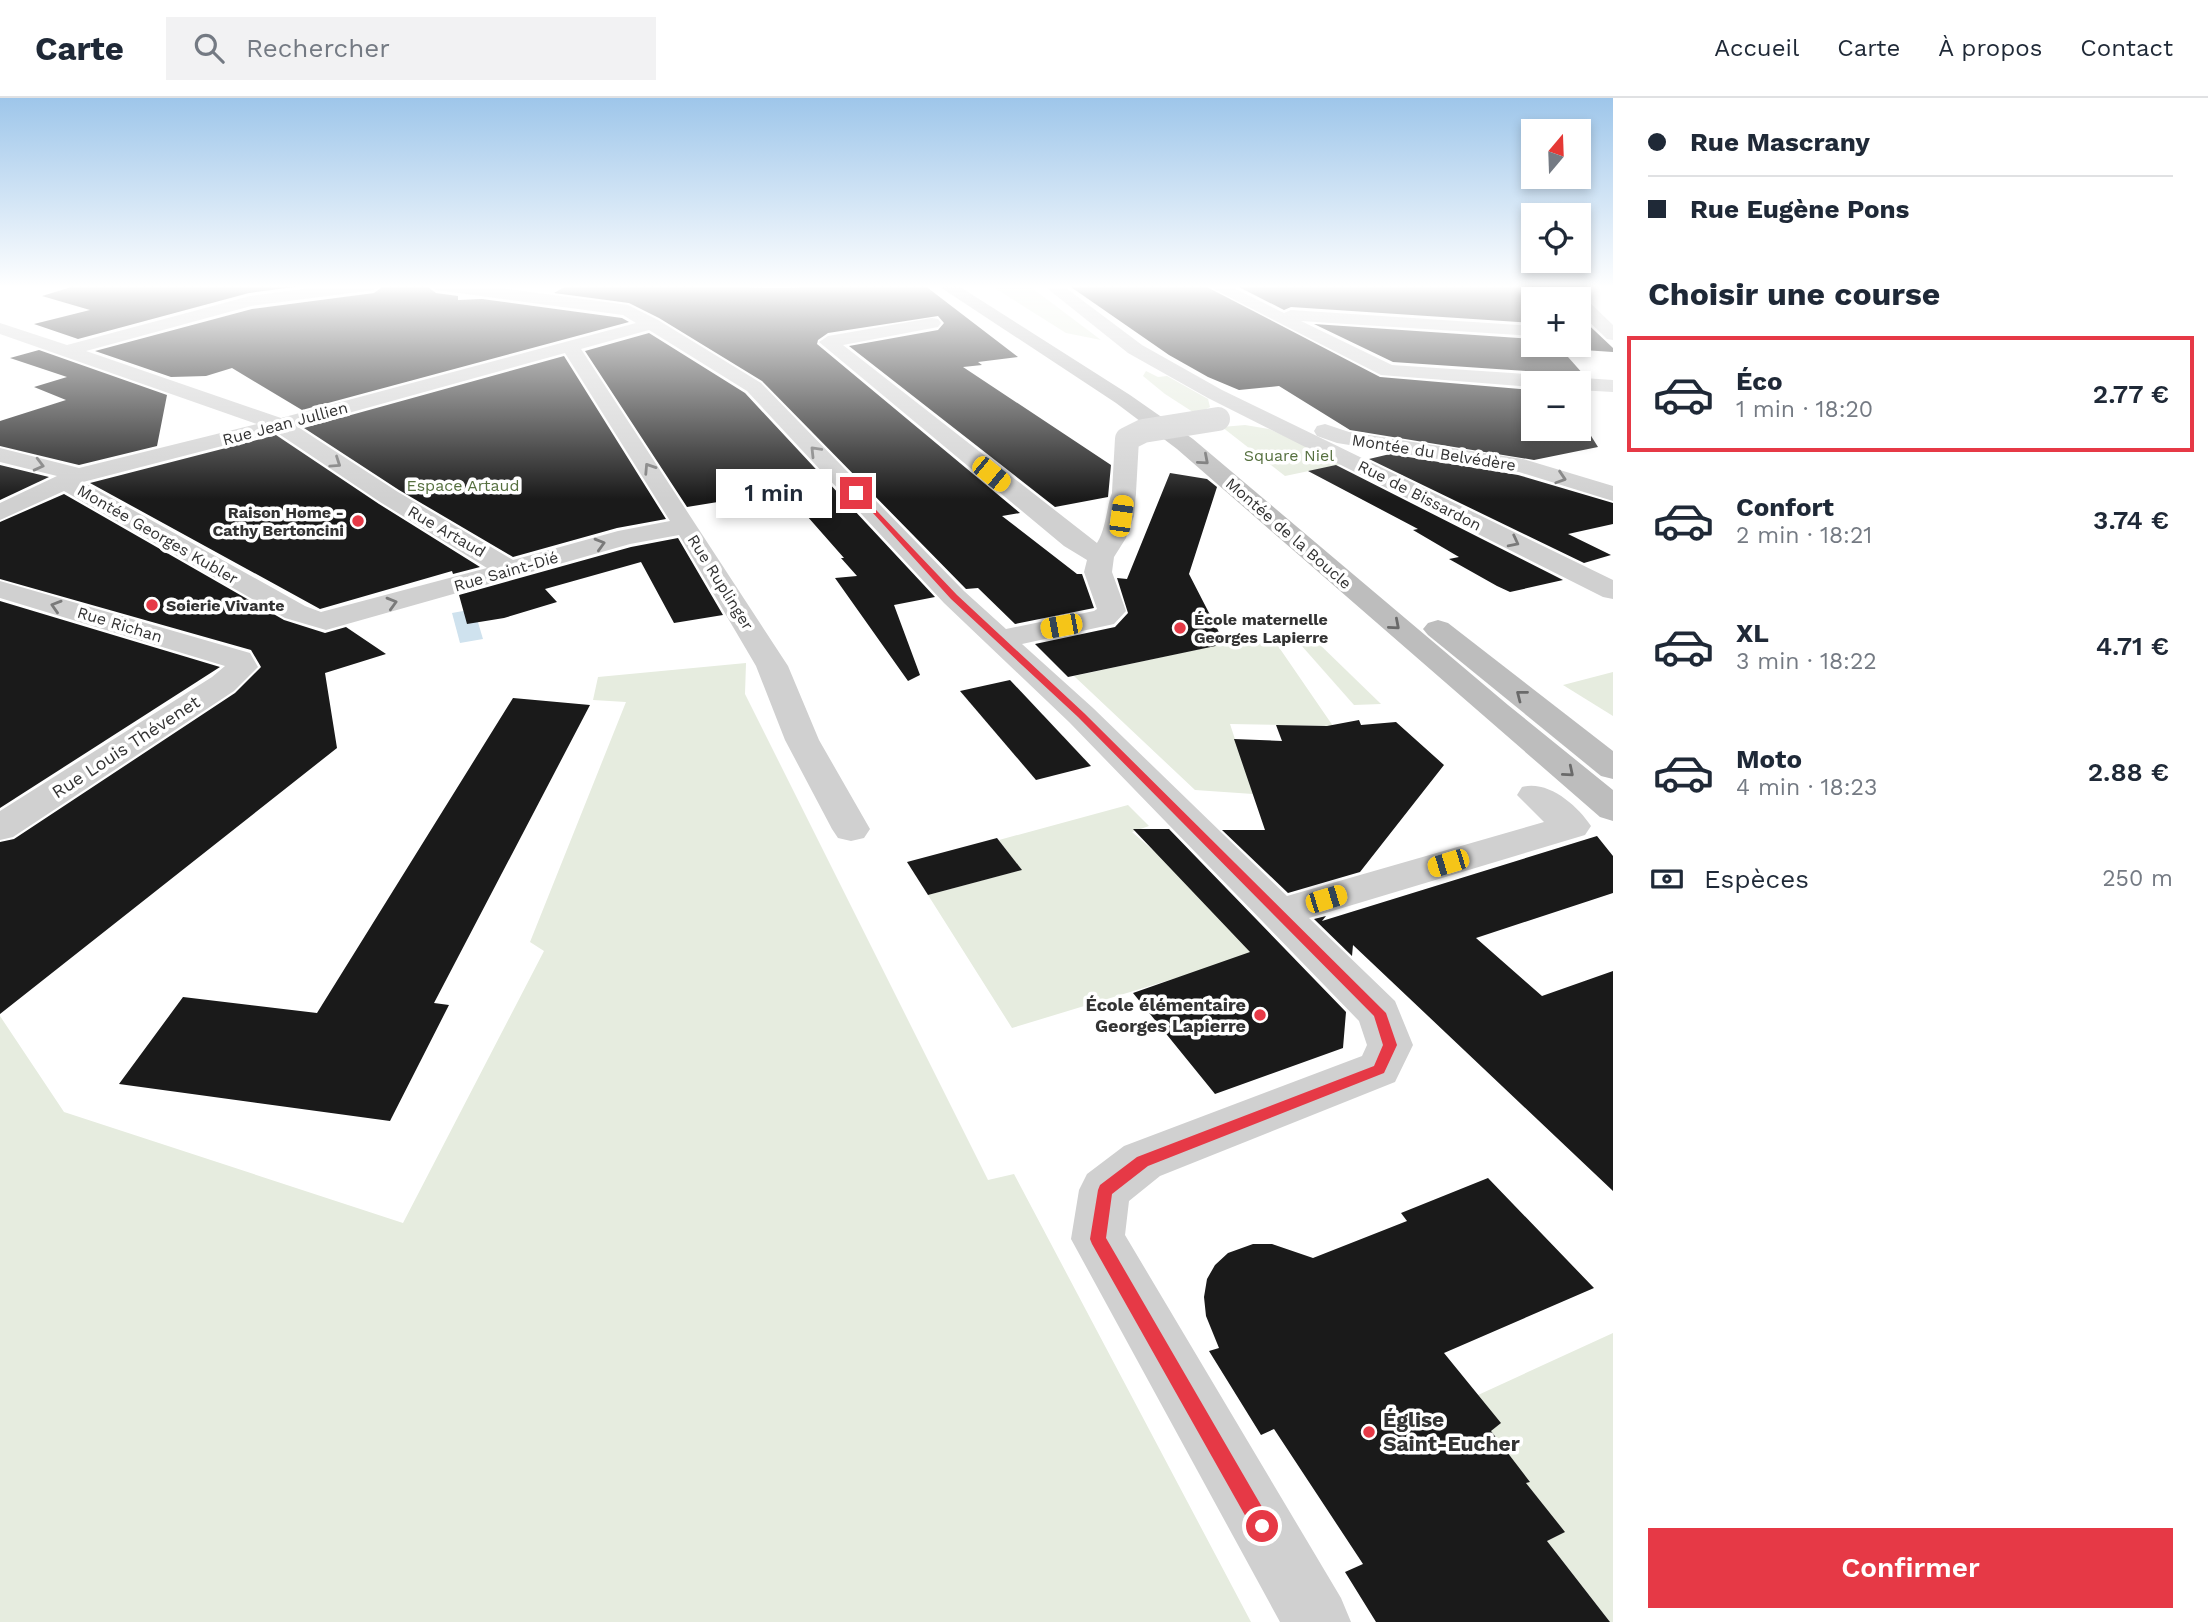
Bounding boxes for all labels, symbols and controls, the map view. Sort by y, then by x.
search box [166,17,656,80]
text: Carte [35,29,124,68]
icon: search [190,29,228,67]
text: Rechercher [246,33,390,63]
text: Accueil [1714,34,1799,62]
text: Carte [1837,34,1900,62]
text: À propos [1938,34,2042,62]
text: Contact [2080,34,2173,62]
north arrow [1521,119,1591,189]
map controls [1521,119,1591,441]
text: Rue Mascrany [1690,127,1870,157]
text: Rue Eugène Pons [1690,194,1909,224]
button: locate [1521,203,1591,273]
text: Choisir une course [1648,275,1940,313]
button: + [1521,287,1591,357]
icon: car [1652,363,1715,426]
text: Éco [1736,366,1783,396]
button: − [1521,371,1591,441]
text: 2.77 € [2093,379,2169,409]
text: 1 min · 18:20 [1736,396,1873,423]
street label: Rue Jean Jullien [220,398,350,449]
street label: Montée du Belvédère [1351,430,1517,475]
one-way arrow [811,446,824,459]
park label: Square Niel [1244,446,1334,465]
one-way arrow [1196,452,1209,464]
car [969,453,1014,495]
one-way arrow [329,454,342,467]
street label: Rue de Bissardon [1355,456,1485,535]
one-way arrow [33,457,45,471]
one-way arrow [645,463,658,476]
callout: 1 min [716,468,832,518]
one-way arrow [1555,469,1567,484]
street label: Montée de la Boucle [1222,474,1355,593]
park label: Espace Artaud [406,476,520,495]
route end [840,477,872,509]
text: 1 min [744,480,804,507]
street label: Montée Georges Kubler [74,481,242,588]
icon: car [1652,489,1715,552]
text: Confort [1736,492,1834,522]
car [1108,494,1135,538]
street label: Rue Artaud [404,502,489,561]
place label: Raison Home - Cathy Bertoncini [212,503,344,540]
text: 3.74 € [2093,505,2169,535]
marker: Raison Home - Cathy Bertoncini [350,513,366,529]
text: 2 min · 18:21 [1736,522,1872,549]
street label: Rue Ruplinger [684,531,758,634]
one-way arrow [1507,533,1519,547]
one-way arrow [593,538,605,553]
street label: Rue Saint-Dié [452,547,561,595]
place label: Soierie Vivante [166,596,285,615]
marker: Soierie Vivante [144,597,160,613]
one-way arrow [386,597,398,611]
one-way arrow [50,599,62,614]
street label: Rue Richan [75,603,165,646]
place label: École maternelle Georges Lapierre [1194,610,1328,647]
car [1039,612,1084,640]
icon: car [1652,615,1715,678]
one-way arrow [1387,617,1400,629]
text: XL [1736,618,1769,648]
marker: École maternelle Georges Lapierre [1172,620,1188,636]
text: 4.71 € [2096,631,2169,661]
text: 3 min · 18:22 [1736,648,1877,675]
street label: Rue Louis Thévenet [48,691,204,802]
one-way arrow [1517,691,1529,704]
icon: car [1652,741,1715,804]
text: Moto [1736,744,1802,774]
text: 2.88 € [2088,757,2169,787]
one-way arrow [1561,764,1573,777]
text: 4 min · 18:23 [1736,774,1877,801]
car [1425,847,1472,879]
icon: cash [1648,860,1686,898]
text: Espèces [1704,864,1809,894]
text: 250 m [2102,865,2173,892]
car [1303,883,1350,915]
place label: École élémentaire Georges Lapierre [1085,994,1246,1036]
marker: École élémentaire Georges Lapierre [1252,1007,1268,1023]
place label: Église Saint-Eucher [1383,1407,1520,1456]
marker: Église Saint-Eucher [1361,1424,1377,1440]
route start [1246,1510,1278,1542]
button: Confirmer [1648,1528,2173,1608]

